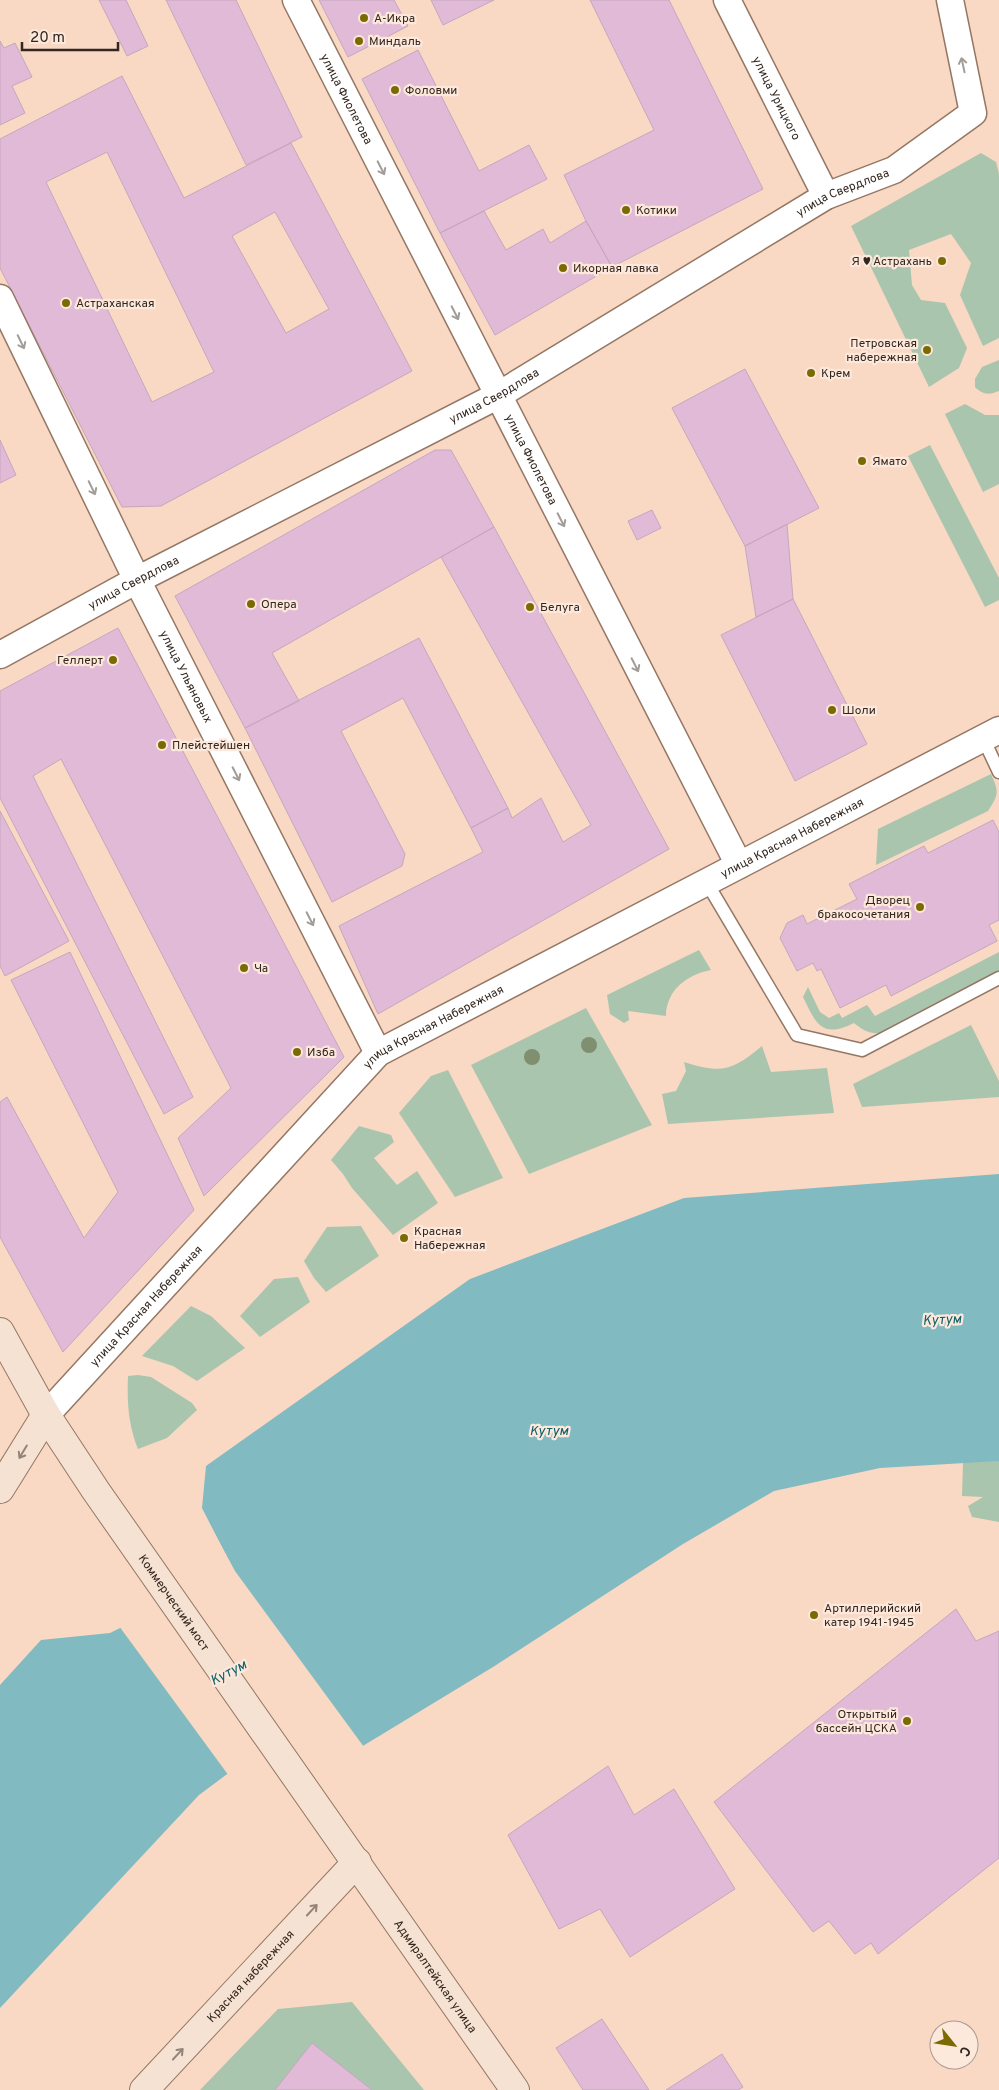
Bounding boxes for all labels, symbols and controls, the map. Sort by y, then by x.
place label: А-Икра [374,11,415,27]
marker: А-Икра [358,12,370,24]
scale bar [22,20,119,52]
text: 20 m [30,29,65,48]
place label: Миндаль [369,34,421,50]
marker: Миндаль [353,35,365,47]
street label: улица Фиолетова [316,51,376,147]
street label: улица Урицкого [748,54,804,143]
one-way arrow [958,57,967,73]
place label: Фоловми [405,83,457,99]
marker: Фоловми [389,84,401,96]
one-way arrow [377,160,386,175]
street label: улица Свердлова [793,166,892,221]
place label: Котики [636,203,677,219]
marker: Котики [620,204,632,216]
place label: Я ♥ Астрахань [851,254,932,270]
marker: Я ♥ Астрахань [936,255,948,267]
place label: Икорная лавка [573,261,659,277]
marker: Икорная лавка [557,262,569,274]
place label: Астраханская [76,296,155,312]
marker: Астраханская [60,297,72,309]
one-way arrow [451,305,460,320]
one-way arrow [17,334,27,349]
place label: Петровская набережная [846,336,917,366]
marker: Петровская набережная [921,344,933,356]
street label: улица Свердлова [447,365,543,428]
place label: Крем [821,366,850,382]
marker: Крем [805,367,817,379]
street label: улица Фиолетова [500,412,560,508]
place label: Ямато [872,454,908,470]
marker: Ямато [856,455,868,467]
one-way arrow [88,480,98,495]
one-way arrow [557,512,566,527]
street label: улица Свердлова [86,553,182,614]
place label: Опера [261,597,297,613]
marker: Опера [245,598,257,610]
place label: Белуга [540,600,580,616]
marker: Белуга [524,601,536,613]
street label: улица Ульяновых [155,628,216,726]
place label: Геллерт [57,653,104,669]
marker: Геллерт [107,654,119,666]
one-way arrow [630,657,640,672]
place label: Шоли [842,703,876,719]
marker: Шоли [826,704,838,716]
place label: Плейстейшен [172,738,250,754]
marker: Плейстейшен [156,739,168,751]
one-way arrow [231,767,241,782]
street label: улица Красная Набережная [718,795,867,882]
place label: Дворец бракосочетания [817,893,910,923]
marker: Дворец бракосочетания [914,901,926,913]
one-way arrow [306,911,315,926]
place label: Ча [254,961,268,977]
marker: Ча [238,962,250,974]
street label: улица Красная Набережная [360,982,507,1073]
place label: Изба [307,1045,335,1061]
marker: Изба [291,1046,303,1058]
place label: Красная Набережная [414,1224,486,1254]
marker: Красная Набережная [398,1232,410,1244]
street label: улица Красная Набережная [87,1242,207,1371]
water label: Кутум [922,1311,963,1330]
water label: Кутум [530,1423,569,1440]
one-way arrow [18,1445,28,1459]
street label: Коммерческий мост [134,1552,213,1655]
place label: Артиллерийский катер 1941-1945 [824,1601,921,1631]
marker: Артиллерийский катер 1941-1945 [808,1609,820,1621]
water label: Кутум [208,1656,250,1690]
place label: Открытый бассейн ЦСКА [816,1707,897,1737]
marker: Открытый бассейн ЦСКА [901,1715,913,1727]
one-way arrow [306,1904,318,1916]
street label: Адмиралтейская улица [389,1917,480,2037]
street label: Красная набережная [204,1927,298,2026]
north arrow [929,2020,979,2070]
text: С [954,2043,974,2059]
one-way arrow [172,2048,184,2061]

